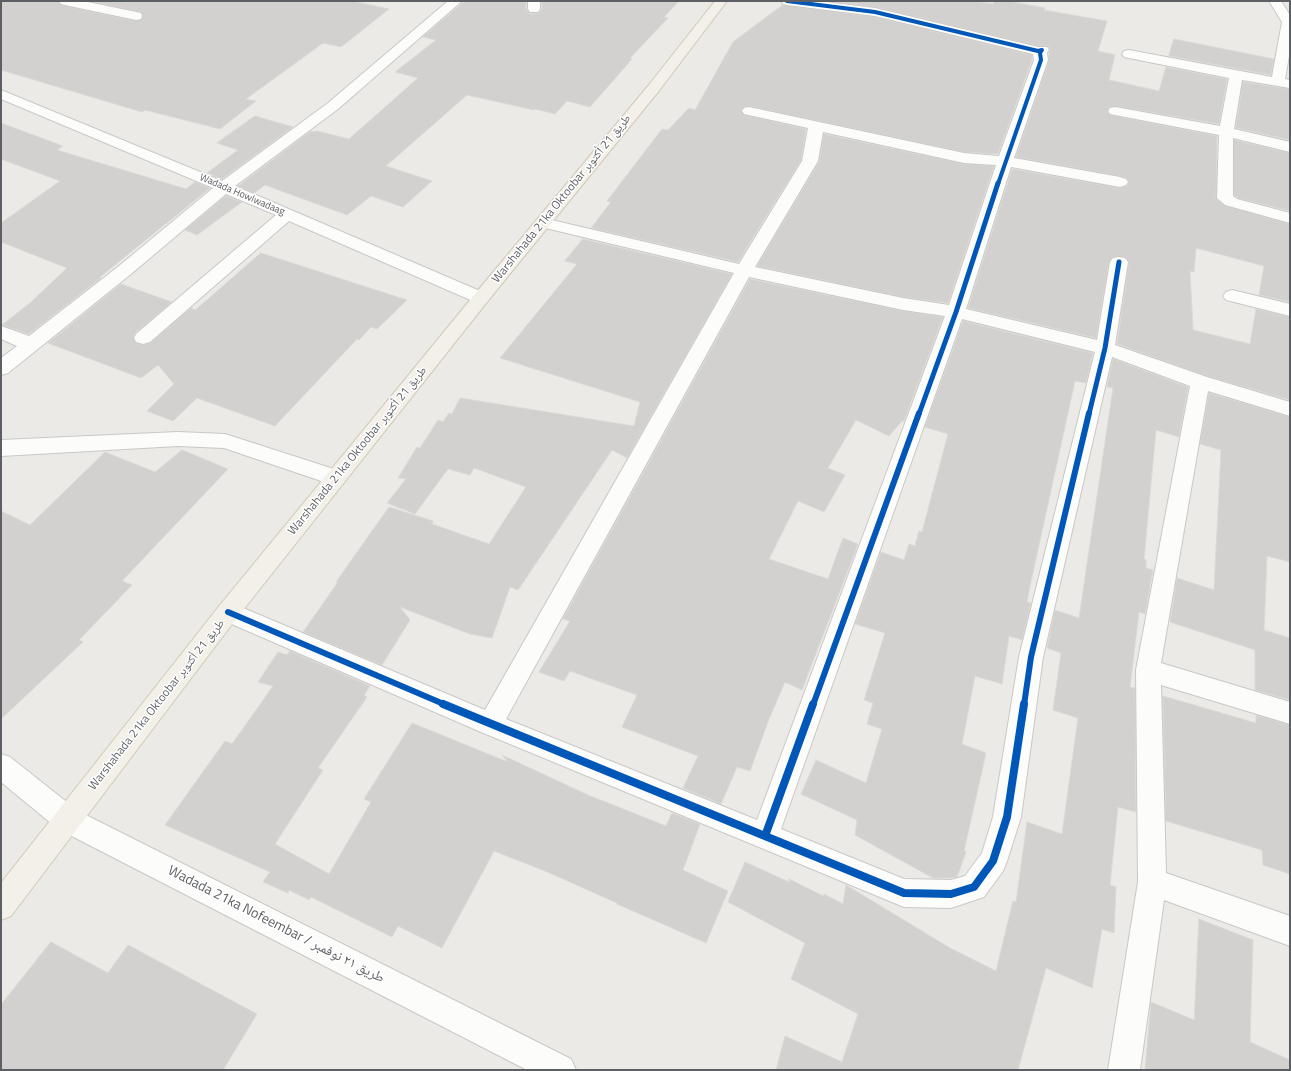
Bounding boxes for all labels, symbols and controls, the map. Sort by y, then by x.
street label: Warshahada 21ka Oktoobar طريق 21 أكتوبر [489,112,635,286]
street label: Wadada Howlwadaag [198,172,286,218]
street label: Warshahada 21ka Oktoobar طريق 21 أكتوبر [285,364,431,538]
street label: Warshahada 21ka Oktoobar طريق 21 أكتوبر [86,617,228,793]
street label: Wadada 21ka Nofeembar / طريق ٢١ نوفمبر [165,863,387,987]

